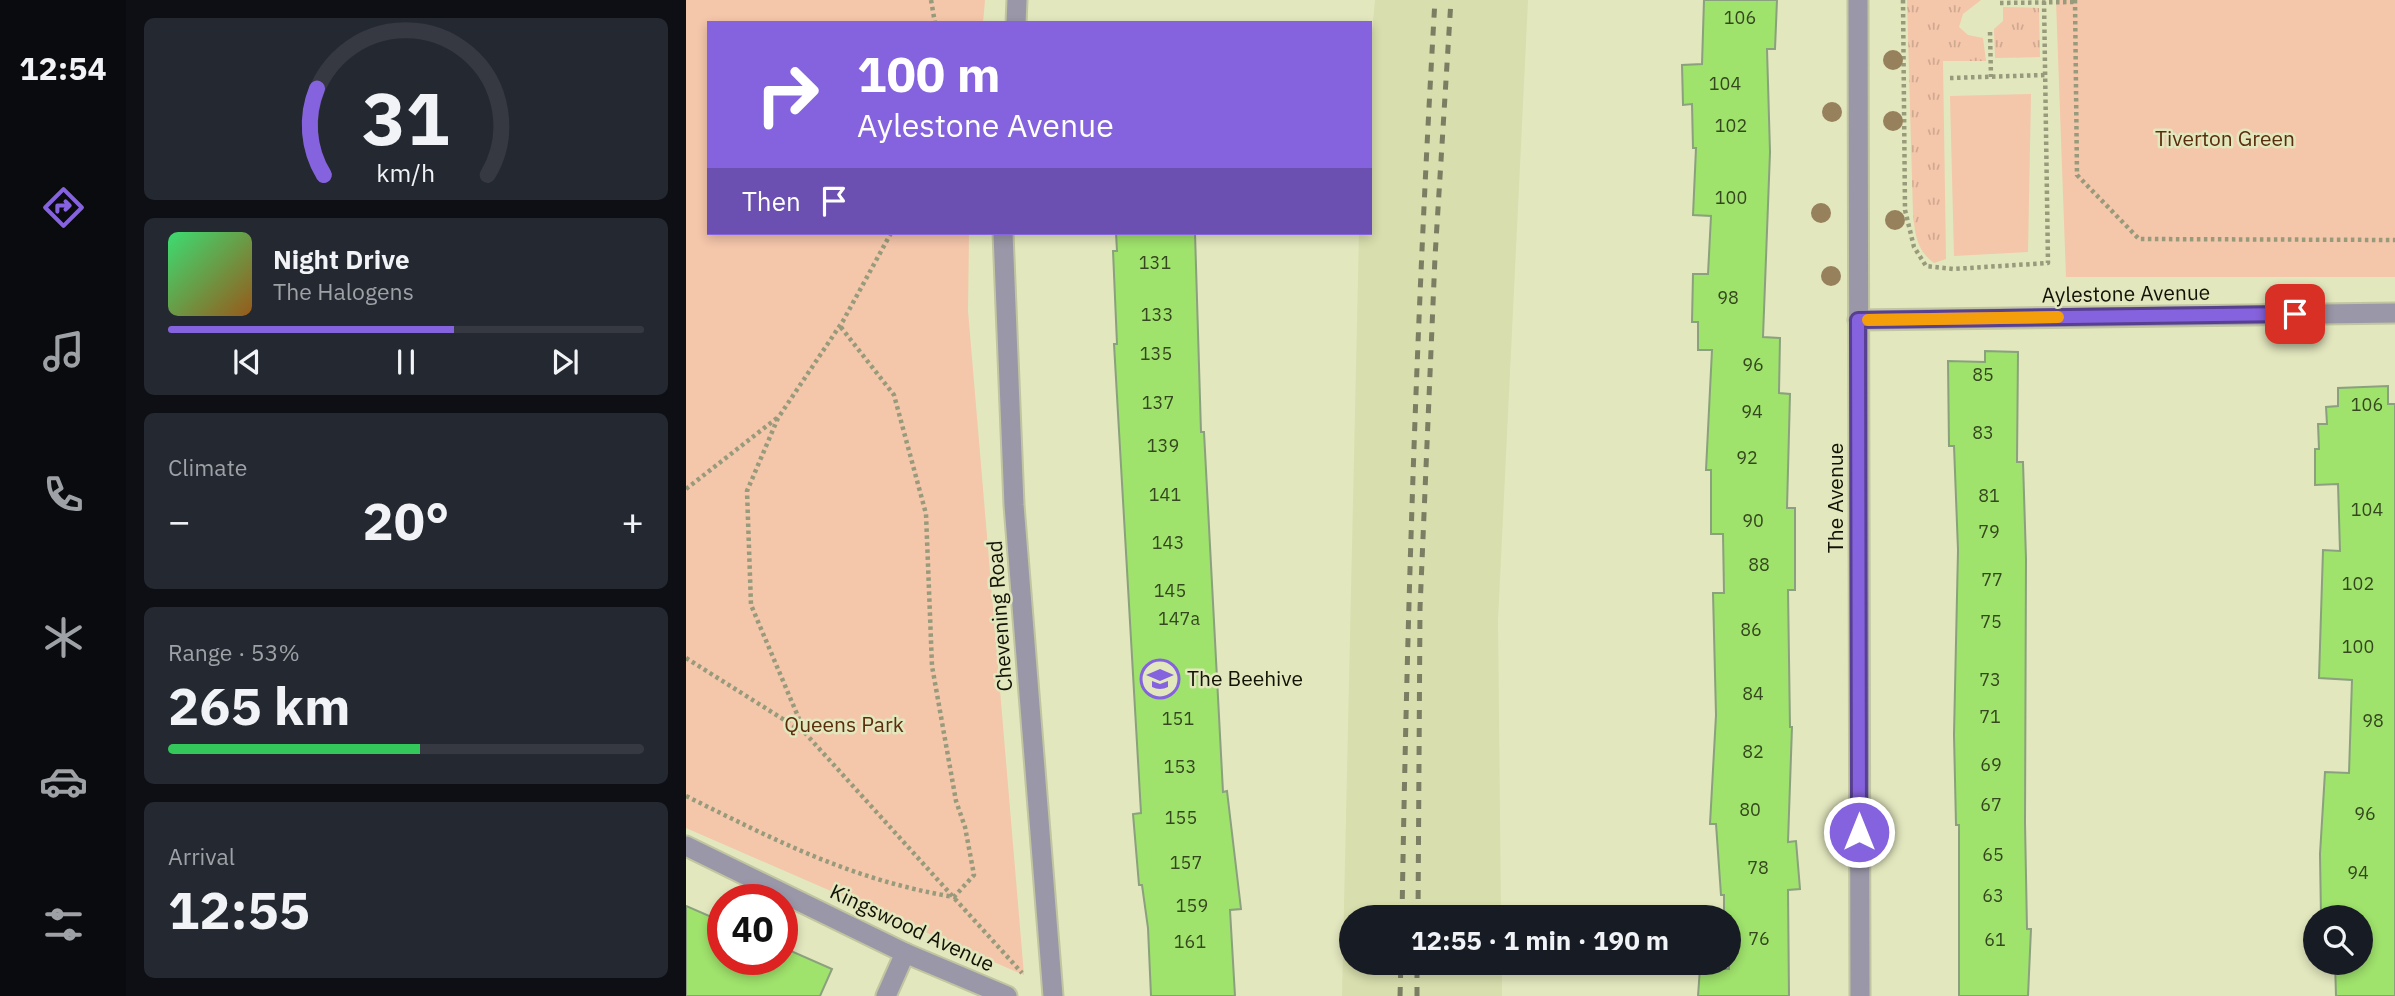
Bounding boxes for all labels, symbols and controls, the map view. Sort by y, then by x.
house number: 106 [1724,6,1756,29]
text: 100 m [857,42,1001,105]
text: 12:54 [19,47,107,89]
icon: right [742,49,833,140]
text: 31 [362,70,450,165]
house number: 104 [1709,72,1741,95]
text: Aylestone Avenue [857,104,1114,146]
house number: 102 [1715,114,1747,137]
park label: Tiverton Green [2155,124,2295,152]
text: km/h [377,156,435,189]
icon: arrive [815,182,853,220]
icon: directions [39,183,88,232]
text: Then [742,184,801,218]
house number: 100 [1715,186,1747,209]
text: Night Drive [273,242,410,276]
house number: 131 [1139,251,1171,274]
text: The Halogens [273,276,414,306]
street label: Aylestone Avenue [2041,278,2210,308]
pin [2265,284,2325,344]
house number: 98 [1717,286,1739,309]
icon: arrive [2276,295,2314,333]
house number: 133 [1141,303,1173,326]
icon: music [39,327,88,376]
house number: 135 [1140,342,1172,365]
icon: previous [228,343,266,381]
icon: pause [387,343,425,381]
icon: next [546,343,584,381]
house number: 96 [1742,353,1764,376]
house number: 85 [1972,363,1994,386]
house number: 137 [1142,391,1174,414]
house number: 106 [2351,393,2383,416]
house number: 94 [1741,400,1763,423]
house number: 83 [1972,421,1994,444]
house number: 139 [1147,434,1179,457]
street label: The Avenue [1821,443,1849,553]
house number: 92 [1736,446,1758,469]
text: Climate [168,452,247,482]
icon: phone [39,470,88,519]
house number: 141 [1149,483,1181,506]
house number: 81 [1978,484,2000,507]
text: 20° [363,487,449,554]
text: − [168,496,191,545]
text: + [621,496,644,545]
house number: 104 [2351,498,2383,521]
house number: 90 [1742,509,1764,532]
house number: 79 [1978,520,2000,543]
house number: 143 [1152,531,1184,554]
street label: Chevening Road [980,540,1018,693]
house number: 88 [1748,553,1770,576]
house number: 77 [1981,568,2003,591]
house number: 102 [2342,572,2374,595]
house number: 145 [1154,579,1186,602]
house number: 147a [1158,607,1200,630]
house number: 75 [1980,610,2002,633]
icon: climate [39,613,88,662]
house number: 86 [1740,618,1762,641]
house number: 100 [2342,635,2374,658]
text: Range · 53% [168,637,300,667]
school or university icon: The Beehive [1139,658,1181,700]
place label: The Beehive [1187,664,1303,692]
house number: 73 [1979,668,2001,691]
text: 265 km [168,672,350,739]
house number: 84 [1742,682,1764,705]
house number: 71 [1979,705,2001,728]
house number: 151 [1162,707,1194,730]
house number: 98 [2362,709,2384,732]
park label: Queens Park [784,710,904,738]
house number: 82 [1742,740,1764,763]
house number: 69 [1980,753,2002,776]
house number: 153 [1164,755,1196,778]
icon: car [39,757,88,806]
house number: 67 [1980,793,2002,816]
position arrow [1822,795,1896,869]
house number: 80 [1739,798,1761,821]
house number: 96 [2354,802,2376,825]
house number: 155 [1165,806,1197,829]
text: Arrival [168,841,235,871]
house number: 65 [1982,843,2004,866]
house number: 157 [1170,851,1202,874]
house number: 78 [1747,856,1769,879]
house number: 94 [2347,861,2369,884]
text: 12:55 [168,876,310,943]
street label: Kingswood Avenue [826,877,999,977]
speed limit sign: 40 [707,884,798,975]
house number: 63 [1982,884,2004,907]
house number: 159 [1176,894,1208,917]
icon: filters [39,900,88,949]
map controls [2303,905,2373,975]
button: search [2303,905,2373,975]
text: 12:55 · 1 min · 190 m [1411,923,1669,957]
house number: 76 [1748,927,1770,950]
house number: 61 [1984,928,2006,951]
house number: 161 [1174,930,1206,953]

